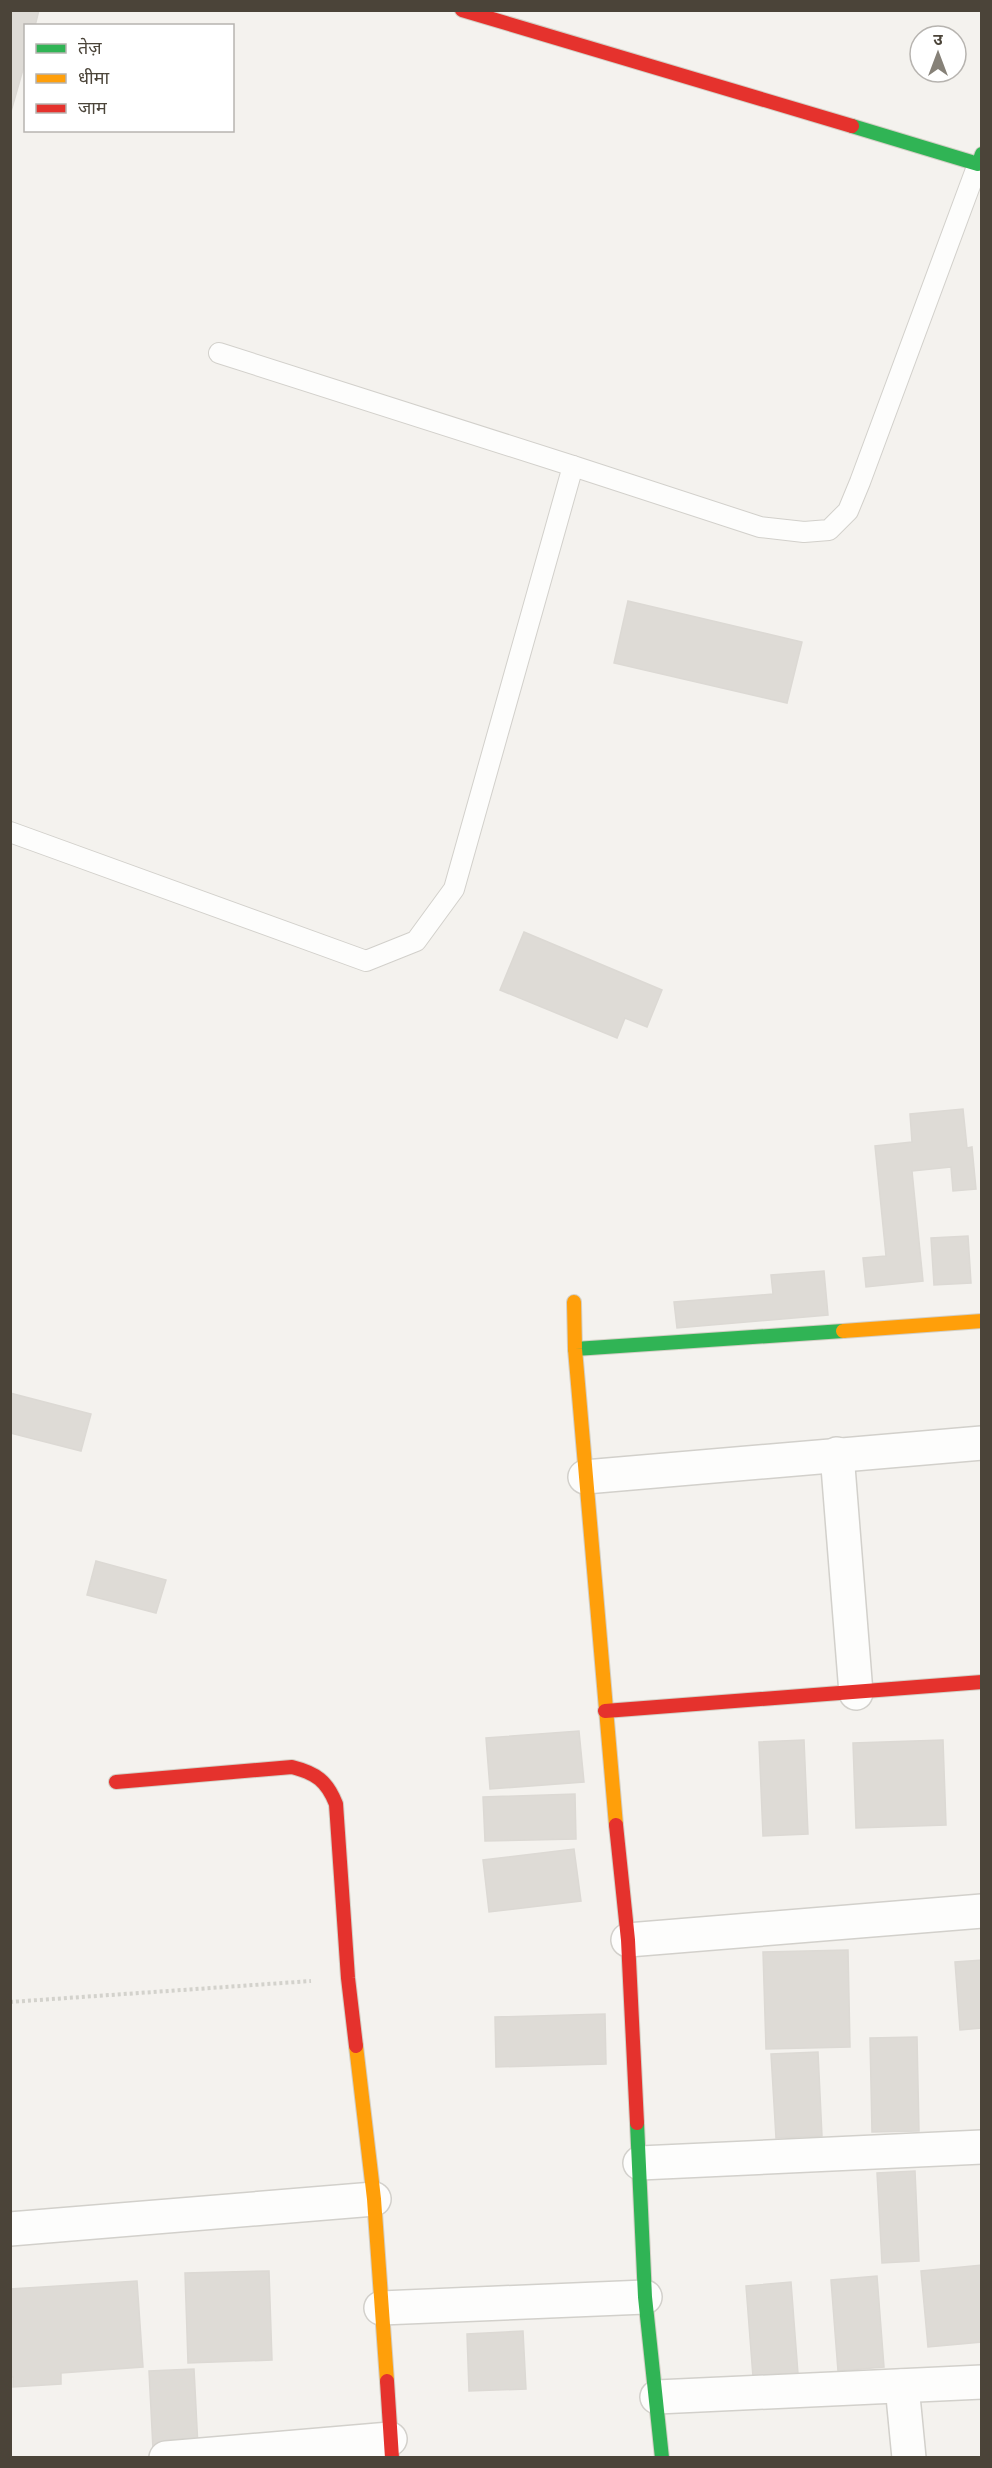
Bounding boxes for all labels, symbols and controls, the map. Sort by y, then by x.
legend [24,24,234,132]
north arrow [908,24,968,84]
text: उ [933,30,943,48]
text: तेज़ [78,37,102,57]
text: धीमा [78,67,109,87]
text: जाम [78,97,108,117]

